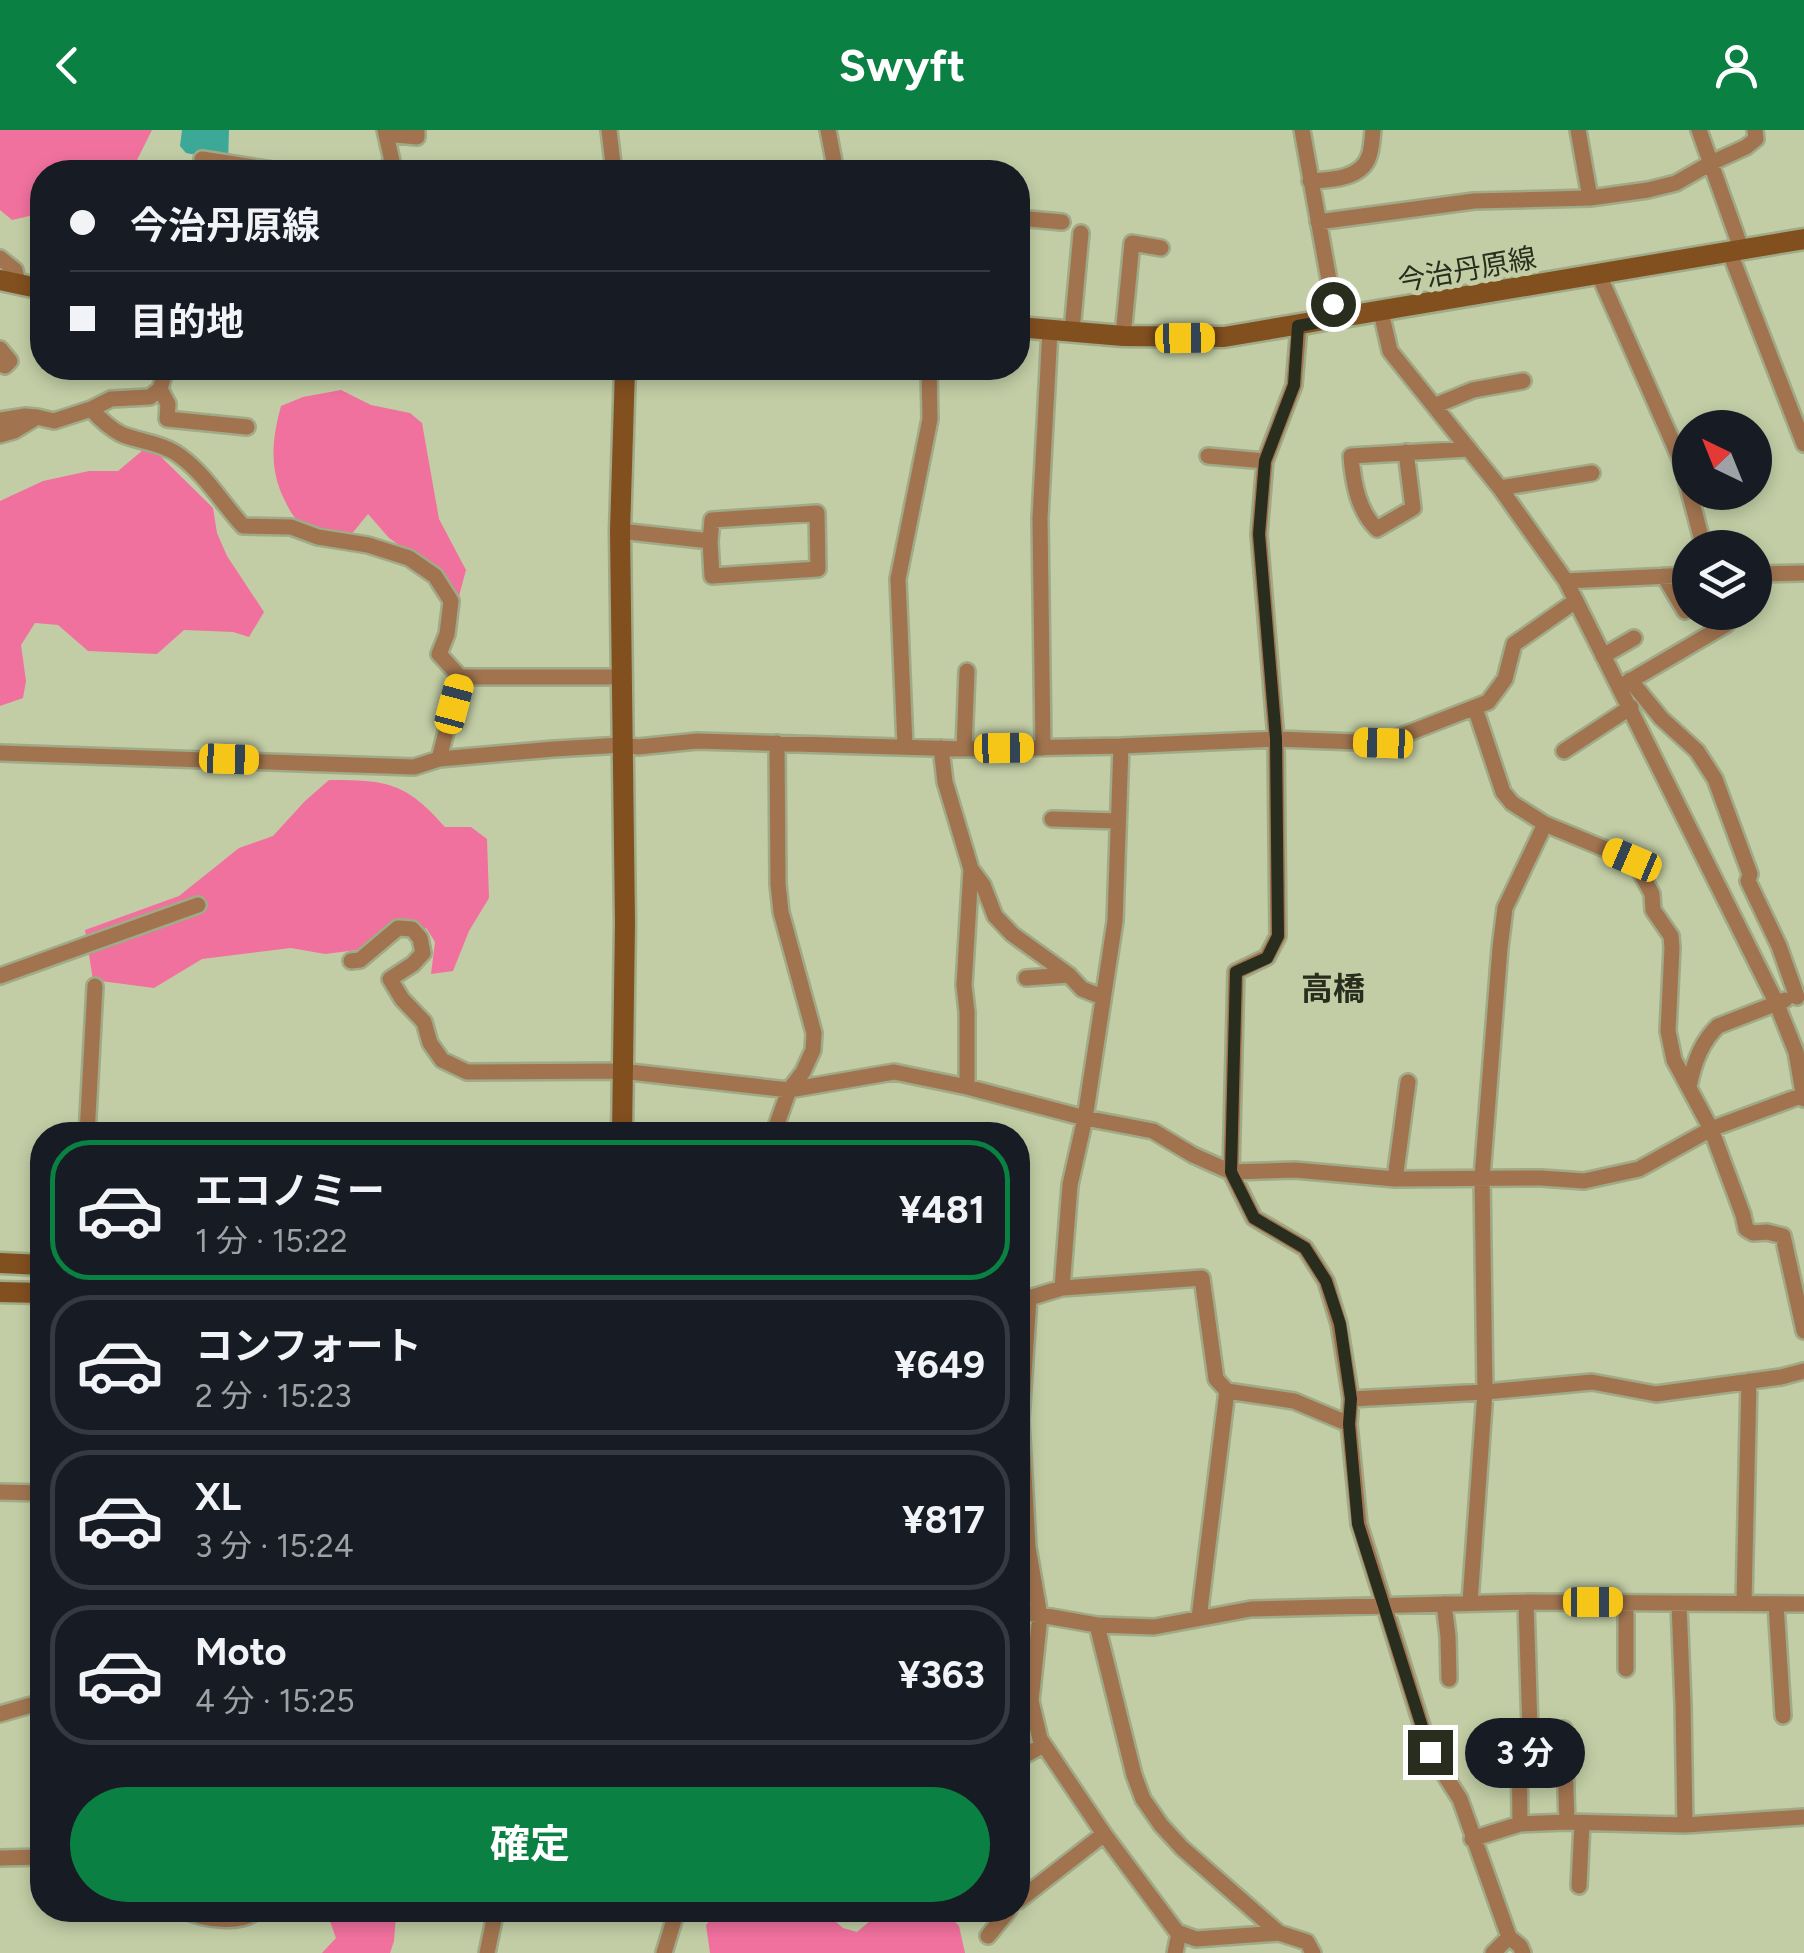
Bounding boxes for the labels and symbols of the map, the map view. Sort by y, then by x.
street label: 今治丹原線 [1395,240,1539,298]
route start [1311,282,1356,327]
car [1155,322,1215,354]
north arrow [1672,410,1772,510]
car [432,671,476,737]
car [1352,727,1414,759]
car [974,732,1034,764]
car [198,743,260,775]
car [1599,834,1665,886]
district label: 高橋 [1301,970,1365,1008]
car [1563,1587,1623,1617]
callout: 3 分 [1465,1717,1585,1787]
route end [1408,1730,1453,1775]

